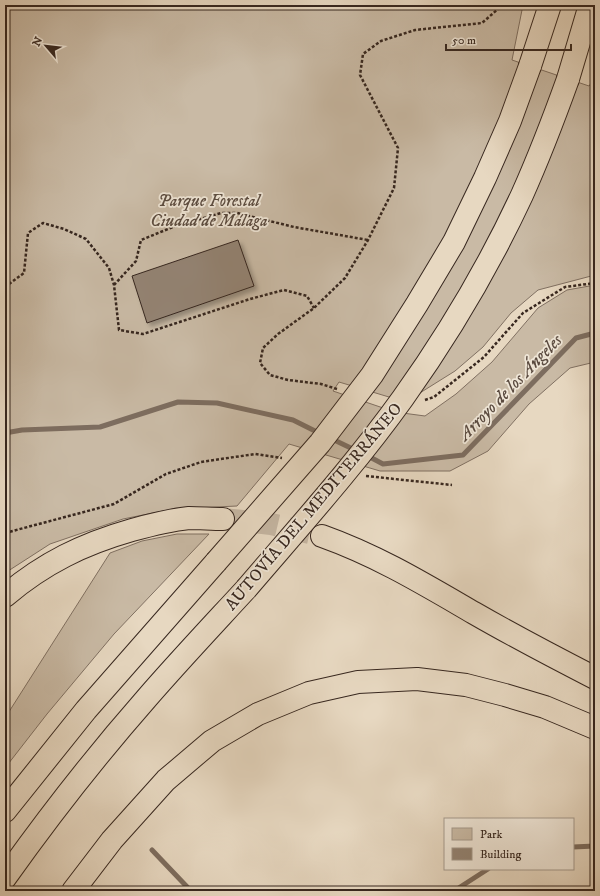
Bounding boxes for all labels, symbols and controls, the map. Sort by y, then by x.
north arrow [26,26,66,66]
scale bar [446,26,571,52]
text: 50 m [452,33,476,48]
text: N [30,35,46,49]
park label: Parque Forestal Ciudad de Málaga [150,190,268,232]
water label: Arroyo de los Ángeles [453,330,567,447]
street label: AUTOVÍA DEL MEDITERRÁNEO [220,398,407,615]
legend [444,818,574,870]
text: Park [480,827,502,842]
text: Building [480,847,521,862]

